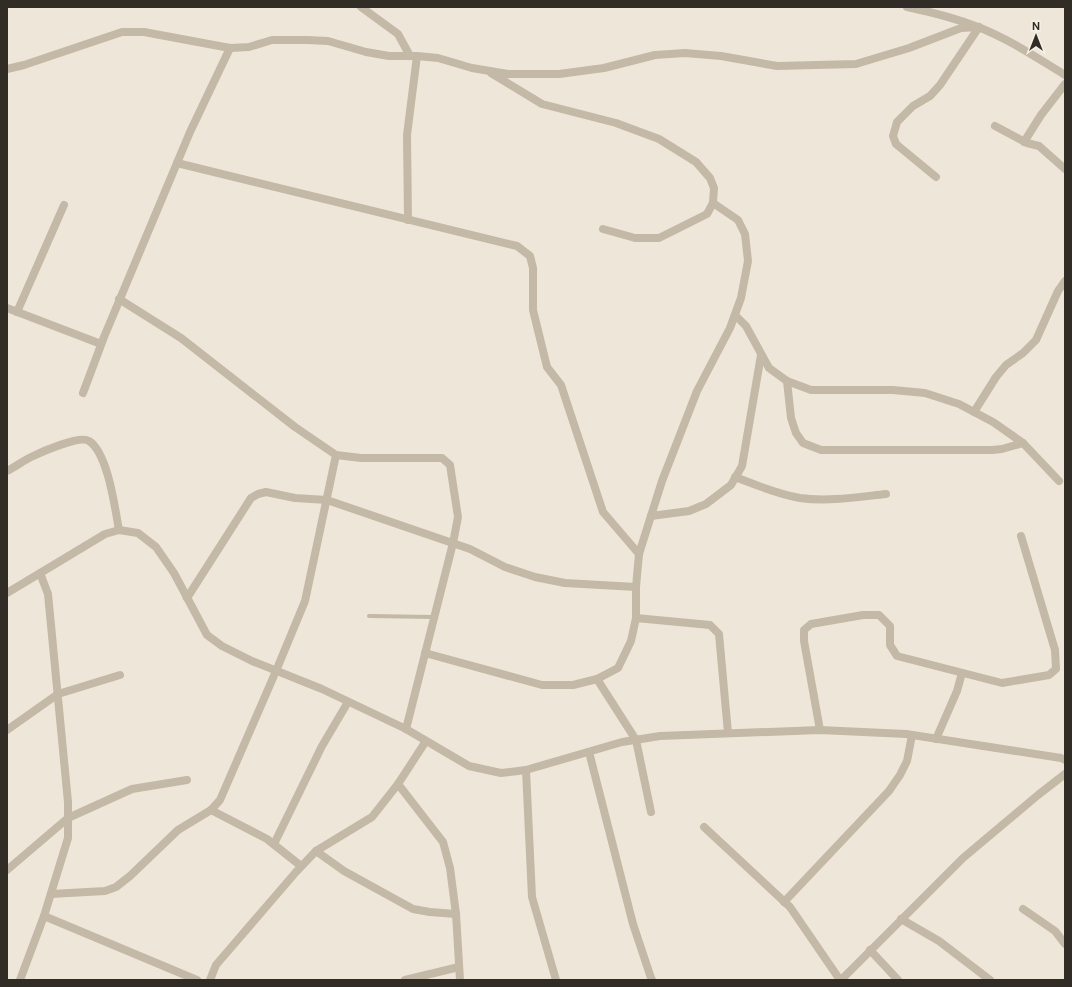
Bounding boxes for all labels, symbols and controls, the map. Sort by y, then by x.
north arrow [1016,16,1056,56]
text: N [1032,19,1040,33]

